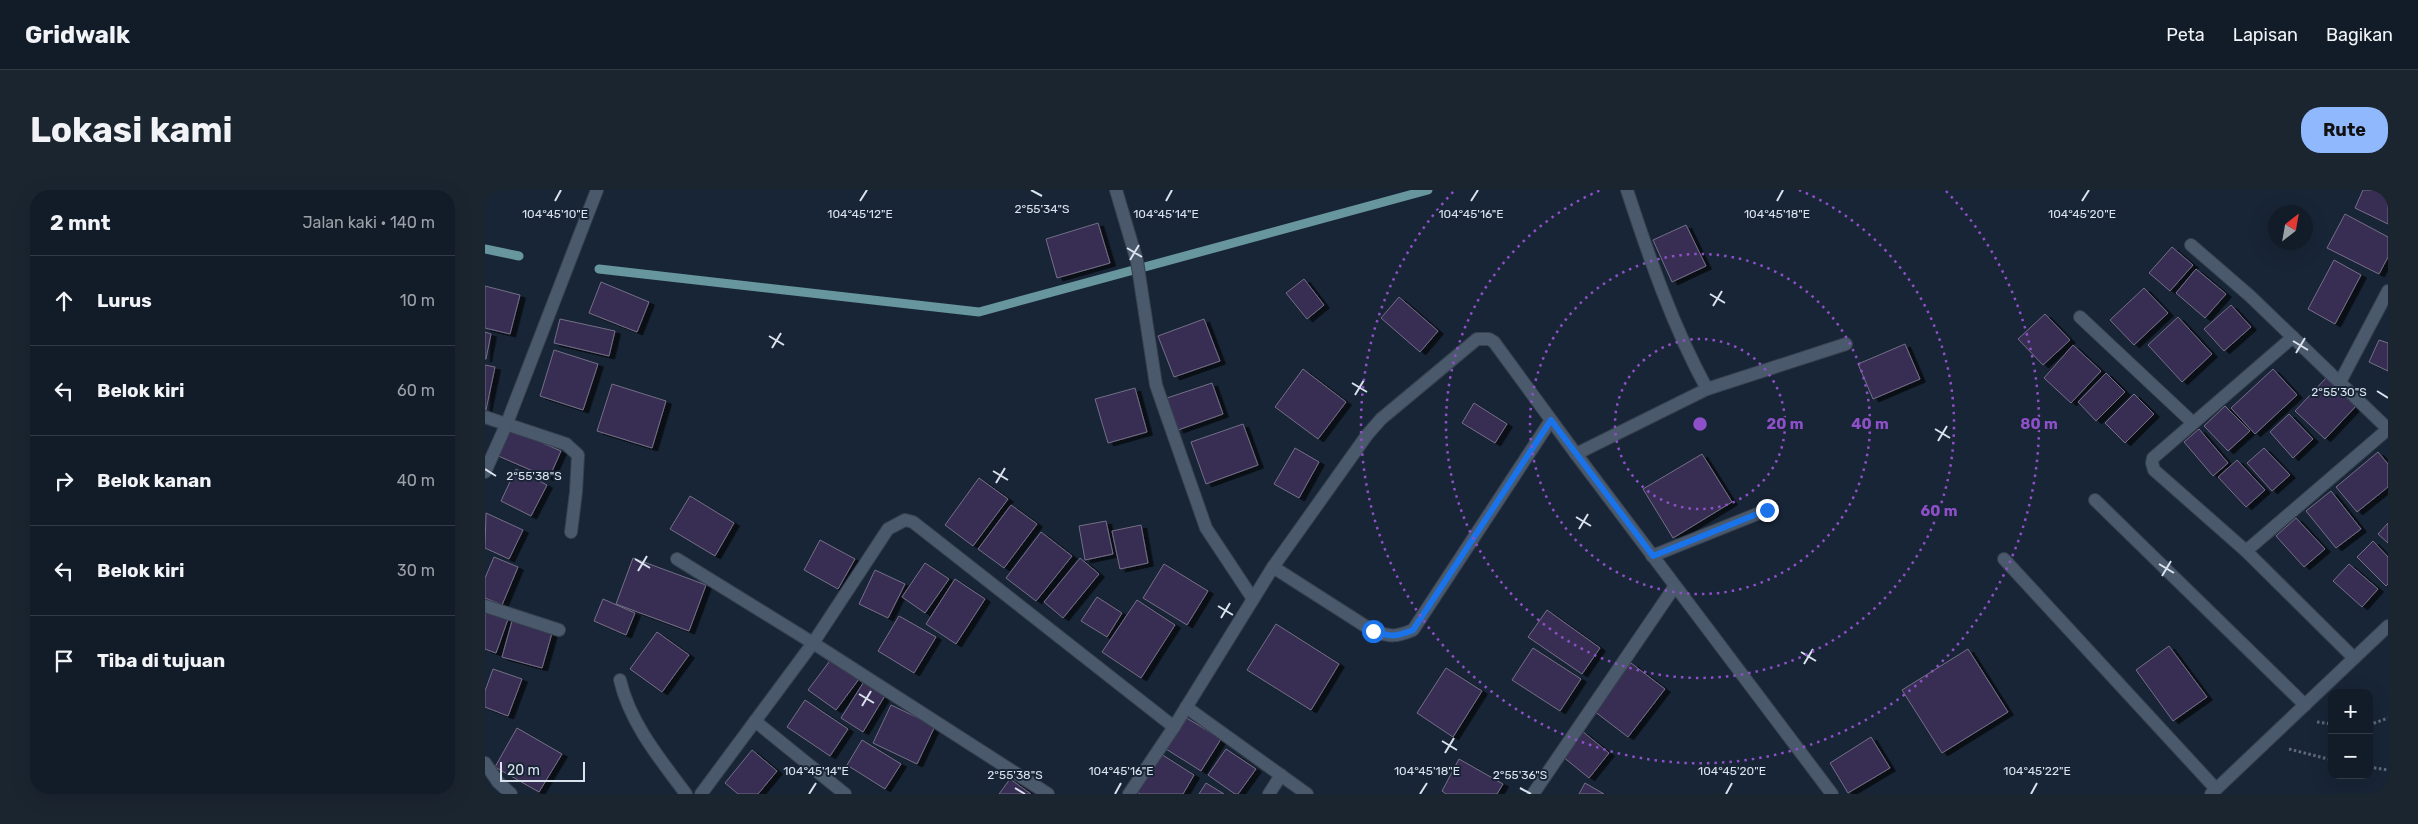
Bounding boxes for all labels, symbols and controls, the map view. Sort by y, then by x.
text: Gridwalk [25,21,130,49]
text: Peta [2166,24,2205,46]
text: Lapisan [2233,24,2298,46]
text: Bagikan [2326,24,2393,46]
button: Rute [2301,107,2388,153]
text: Lokasi kami [30,109,233,151]
text: 2°55'34"S [1015,202,1069,216]
north arrow [2268,205,2313,250]
text: 104°45'10"E [522,207,588,221]
text: 104°45'12"E [827,207,893,221]
text: 104°45'14"E [1133,207,1199,221]
text: 104°45'16"E [1438,207,1504,221]
text: 104°45'18"E [1744,207,1810,221]
text: 104°45'20"E [2048,207,2116,221]
text: 2 mnt [50,210,111,235]
text: Jalan kaki · 140 m [302,213,435,232]
icon: ahead [50,287,78,315]
text: Lurus [97,289,152,312]
text: 10 m [400,291,435,310]
icon: left [50,377,78,405]
text: Belok kiri [97,379,184,402]
text: 60 m [397,381,435,400]
text: 2°55'30"S [2311,385,2367,399]
centre of rings [1691,415,1709,433]
text: 20 m [1767,415,1803,433]
text: 40 m [1851,415,1889,433]
text: 80 m [2020,415,2058,433]
icon: right [50,467,78,495]
text: Belok kanan [97,469,212,492]
text: 2°55'38"S [506,469,562,483]
text: 40 m [397,471,435,490]
route end [1756,499,1779,522]
text: 60 m [1921,502,1957,520]
icon: left [50,557,78,585]
text: Belok kiri [97,559,184,582]
text: 30 m [397,561,435,580]
route start [1362,620,1385,643]
icon: arrive [50,647,78,675]
text: Tiba di tujuan [97,649,225,672]
map controls [2328,689,2373,779]
button: + [2328,689,2373,734]
button: − [2328,734,2373,779]
scale bar [500,759,585,782]
text: 20 m [507,762,540,779]
text: 104°45'14"E [783,764,849,778]
text: 104°45'16"E [1088,764,1154,778]
text: 104°45'18"E [1394,764,1460,778]
text: 104°45'20"E [1698,764,1766,778]
text: 104°45'22"E [2003,764,2071,778]
text: 2°55'38"S [987,768,1043,782]
text: 2°55'36"S [1493,768,1547,782]

